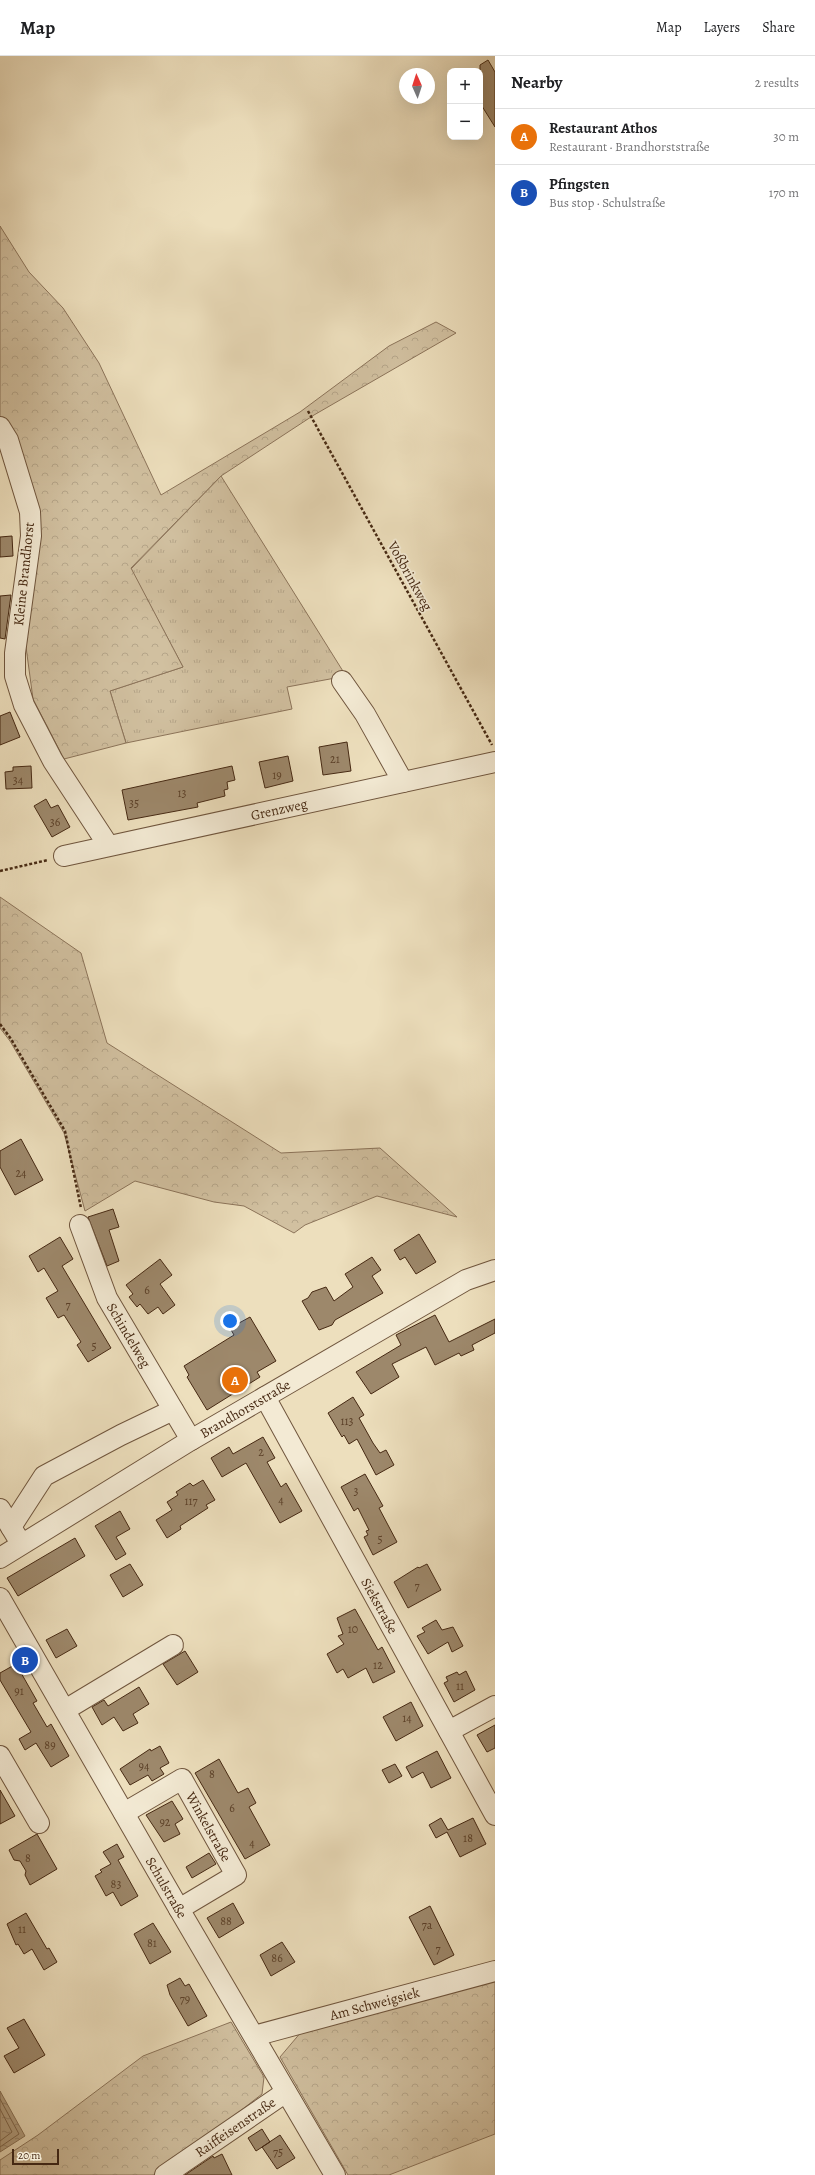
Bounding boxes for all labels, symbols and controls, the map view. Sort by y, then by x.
text: Map [20,15,55,41]
text: Map [656,18,682,37]
text: Layers [704,18,740,37]
text: Share [762,18,795,37]
north arrow [399,68,435,104]
map controls [447,68,483,140]
button: + [447,68,483,104]
text: Nearby [511,71,562,94]
text: 2 results [755,74,799,91]
button: − [447,104,483,140]
text: Restaurant Athos [549,118,657,138]
text: A [520,128,528,145]
text: 30 m [773,128,799,145]
text: Restaurant · Brandhorststraße [549,138,710,155]
text: Pfingsten [549,174,609,194]
text: B [520,184,528,201]
text: 170 m [769,184,799,201]
text: Bus stop · Schulstraße [549,194,665,211]
street label: Kleine Brandhorst [9,521,39,627]
street label: Voßbrinkweg [383,537,437,614]
house number: 21 [330,751,340,767]
house number: 19 [272,767,282,783]
house number: 34 [13,772,24,788]
house number: 13 [177,785,187,801]
street label: Grenzweg [249,794,309,825]
house number: 35 [129,795,139,811]
house number: 36 [50,814,61,830]
house number: 24 [15,1165,27,1181]
house number: 6 [144,1282,150,1298]
house number: 7 [65,1297,71,1313]
street label: Schindelweg [102,1299,156,1371]
your location [220,1311,240,1331]
house number: 5 [91,1338,97,1354]
pin: A [222,1365,248,1395]
street label: Brandhorststraße [196,1375,294,1442]
house number: 113 [340,1413,354,1429]
house number: 2 [258,1444,264,1460]
house number: 3 [354,1483,359,1499]
house number: 4 [278,1492,284,1508]
house number: 117 [184,1493,199,1509]
house number: 5 [377,1531,383,1547]
street label: Siekstraße [357,1574,403,1637]
house number: 7 [414,1578,420,1594]
house number: 10 [348,1621,358,1637]
pin: B [12,1645,38,1675]
house number: 12 [373,1657,383,1673]
house number: 11 [456,1678,464,1694]
house number: 91 [14,1683,24,1699]
house number: 14 [402,1710,412,1726]
house number: 89 [44,1737,56,1753]
house number: 94 [139,1758,150,1774]
house number: 8 [209,1766,215,1782]
street label: Winkelstraße [181,1788,236,1865]
house number: 6 [229,1800,235,1816]
house number: 92 [159,1814,171,1830]
house number: 18 [463,1830,473,1846]
house number: 4 [249,1835,255,1851]
house number: 8 [25,1850,31,1866]
street label: Schulstraße [141,1853,192,1922]
house number: 83 [111,1876,121,1892]
house number: 88 [220,1913,232,1929]
house number: 7a [422,1917,433,1933]
house number: 11 [18,1921,26,1937]
house number: 81 [147,1935,157,1951]
house number: 7 [435,1941,441,1957]
house number: 86 [271,1950,283,1966]
street label: Am Schweigsiek [327,1982,422,2025]
house number: 79 [180,1991,190,2007]
street label: Raiffeisenstraße [191,2093,279,2161]
house number: 75 [273,2144,283,2160]
scale bar [12,2147,59,2166]
text: 20 m [18,2148,40,2163]

